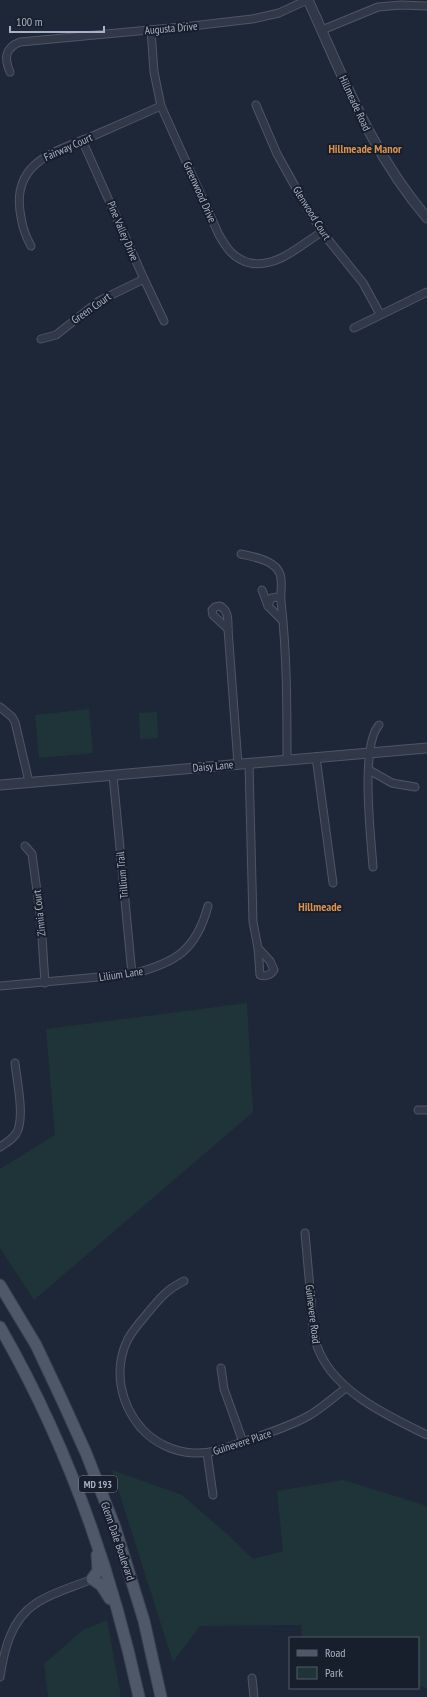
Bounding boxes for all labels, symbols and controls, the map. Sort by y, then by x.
scale bar [10,8,104,34]
text: 100 m [16,14,43,29]
street label: Augusta Drive [144,19,198,37]
street label: Hillmeade Road [336,73,374,133]
street label: Fairway Court [41,130,95,164]
district label: Hillmeade Manor [328,141,402,156]
street label: Greenwood Drive [180,159,220,225]
street label: Glenwood Court [290,183,334,243]
street label: Pine Valley Drive [104,199,142,263]
street label: Green Court [68,289,114,327]
street label: Daisy Lane [192,757,234,775]
street label: Trillium Trail [113,850,131,899]
street label: Zinnia Court [30,889,48,937]
district label: Hillmeade [298,899,342,914]
street label: Lilium Lane [98,964,144,984]
street label: Guinevere Road [302,1284,324,1344]
street label: Guinevere Place [211,1426,273,1458]
road number: MD 193 [79,1476,117,1492]
street label: Glenn Dale Boulevard [98,1500,138,1582]
legend [289,1637,419,1689]
text: Road [325,1645,345,1660]
text: Park [325,1665,343,1680]

